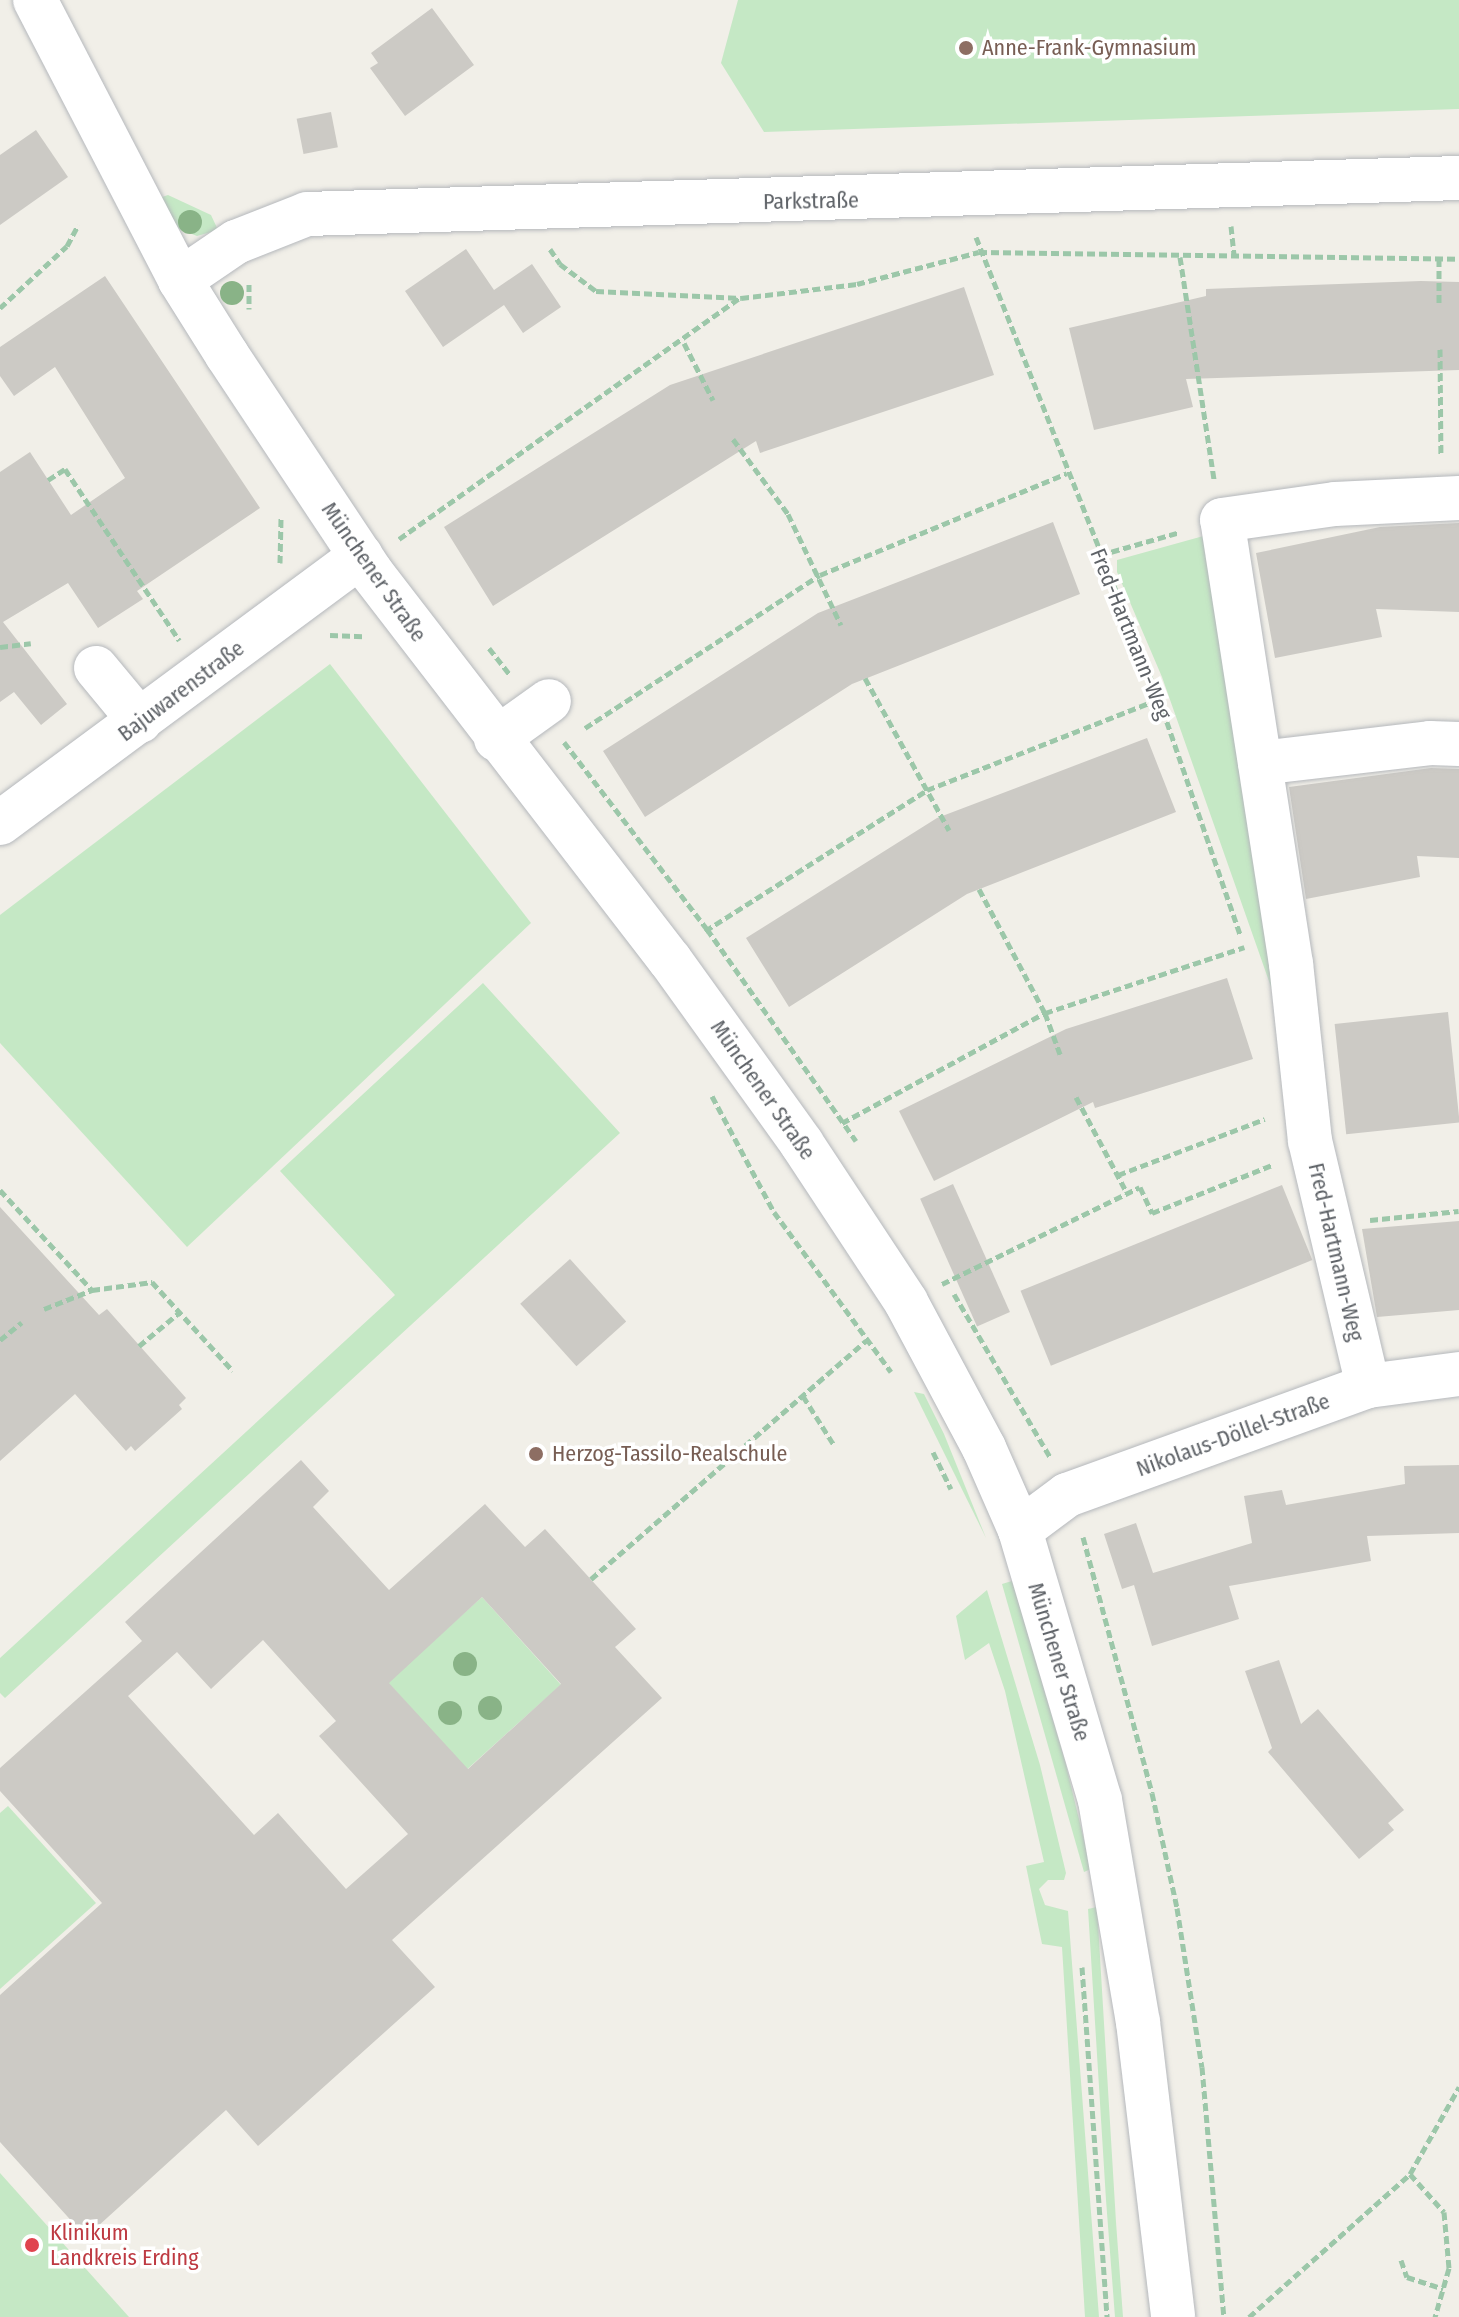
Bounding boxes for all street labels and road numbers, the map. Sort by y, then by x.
street label: Parkstraße [763,187,859,215]
street label: Münchener Straße [316,497,432,647]
street label: Fred-Hartmann-Weg [1085,545,1177,723]
street label: Bajuwarenstraße [113,635,249,747]
street label: Münchener Straße [705,1015,821,1165]
street label: Fred-Hartmann-Weg [1303,1160,1369,1344]
street label: Nikolaus-Döllel-Straße [1133,1388,1333,1482]
street label: Münchener Straße [1022,1580,1096,1744]

